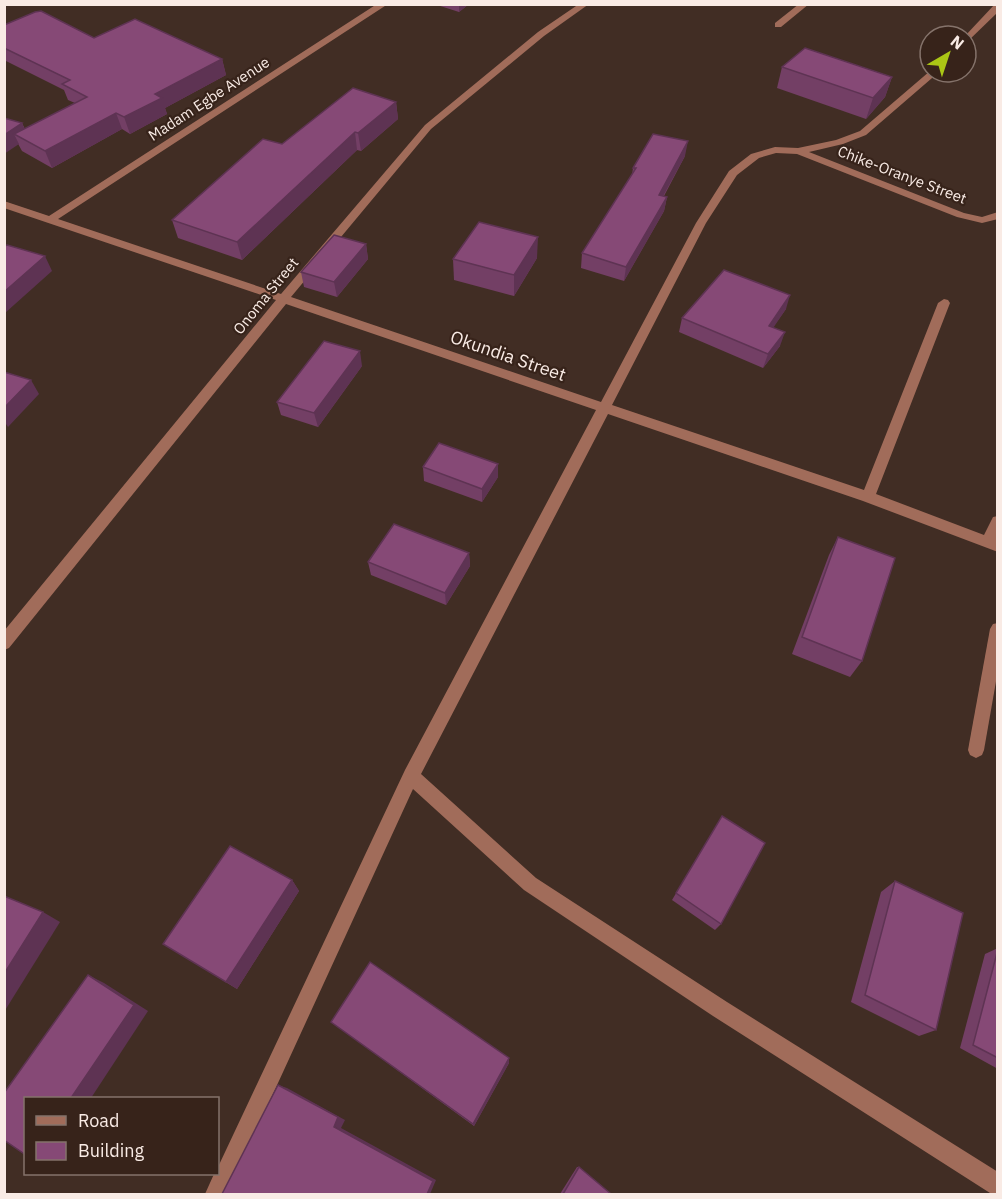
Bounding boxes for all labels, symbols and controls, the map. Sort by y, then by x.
north arrow [918,24,978,84]
text: N [947,31,968,54]
street label: Madam Egbe Avenue [145,52,273,145]
street label: Chike-Oranye Street [835,141,969,208]
street label: Onoma Street [229,253,302,338]
street label: Okundia Street [447,325,569,386]
legend [24,1097,219,1175]
text: Road [78,1109,119,1132]
text: Building [78,1139,145,1162]

